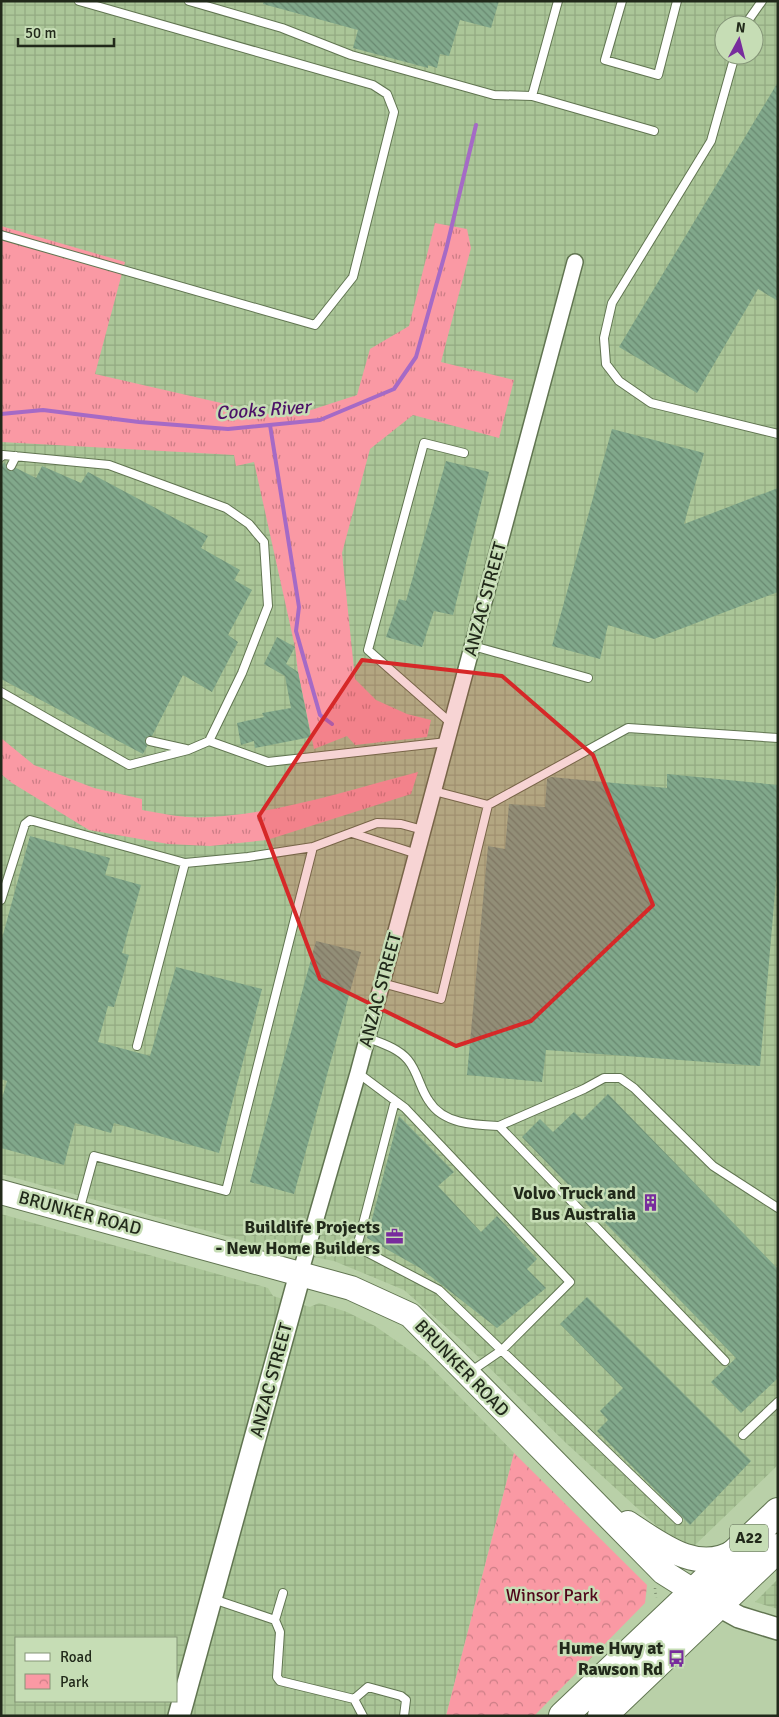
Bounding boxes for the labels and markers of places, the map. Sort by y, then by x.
place label: Volvo Truck and Bus Australia [513,1182,636,1225]
building icon: Volvo Truck and Bus Australia [640,1193,660,1213]
place label: Buildlife Projects - New Home Builders [216,1216,380,1259]
office icon: Buildlife Projects - New Home Builders [384,1227,404,1247]
place label: Hume Hwy at Rawson Rd [559,1637,663,1680]
bus stop icon: Hume Hwy at Rawson Rd [667,1648,687,1668]

